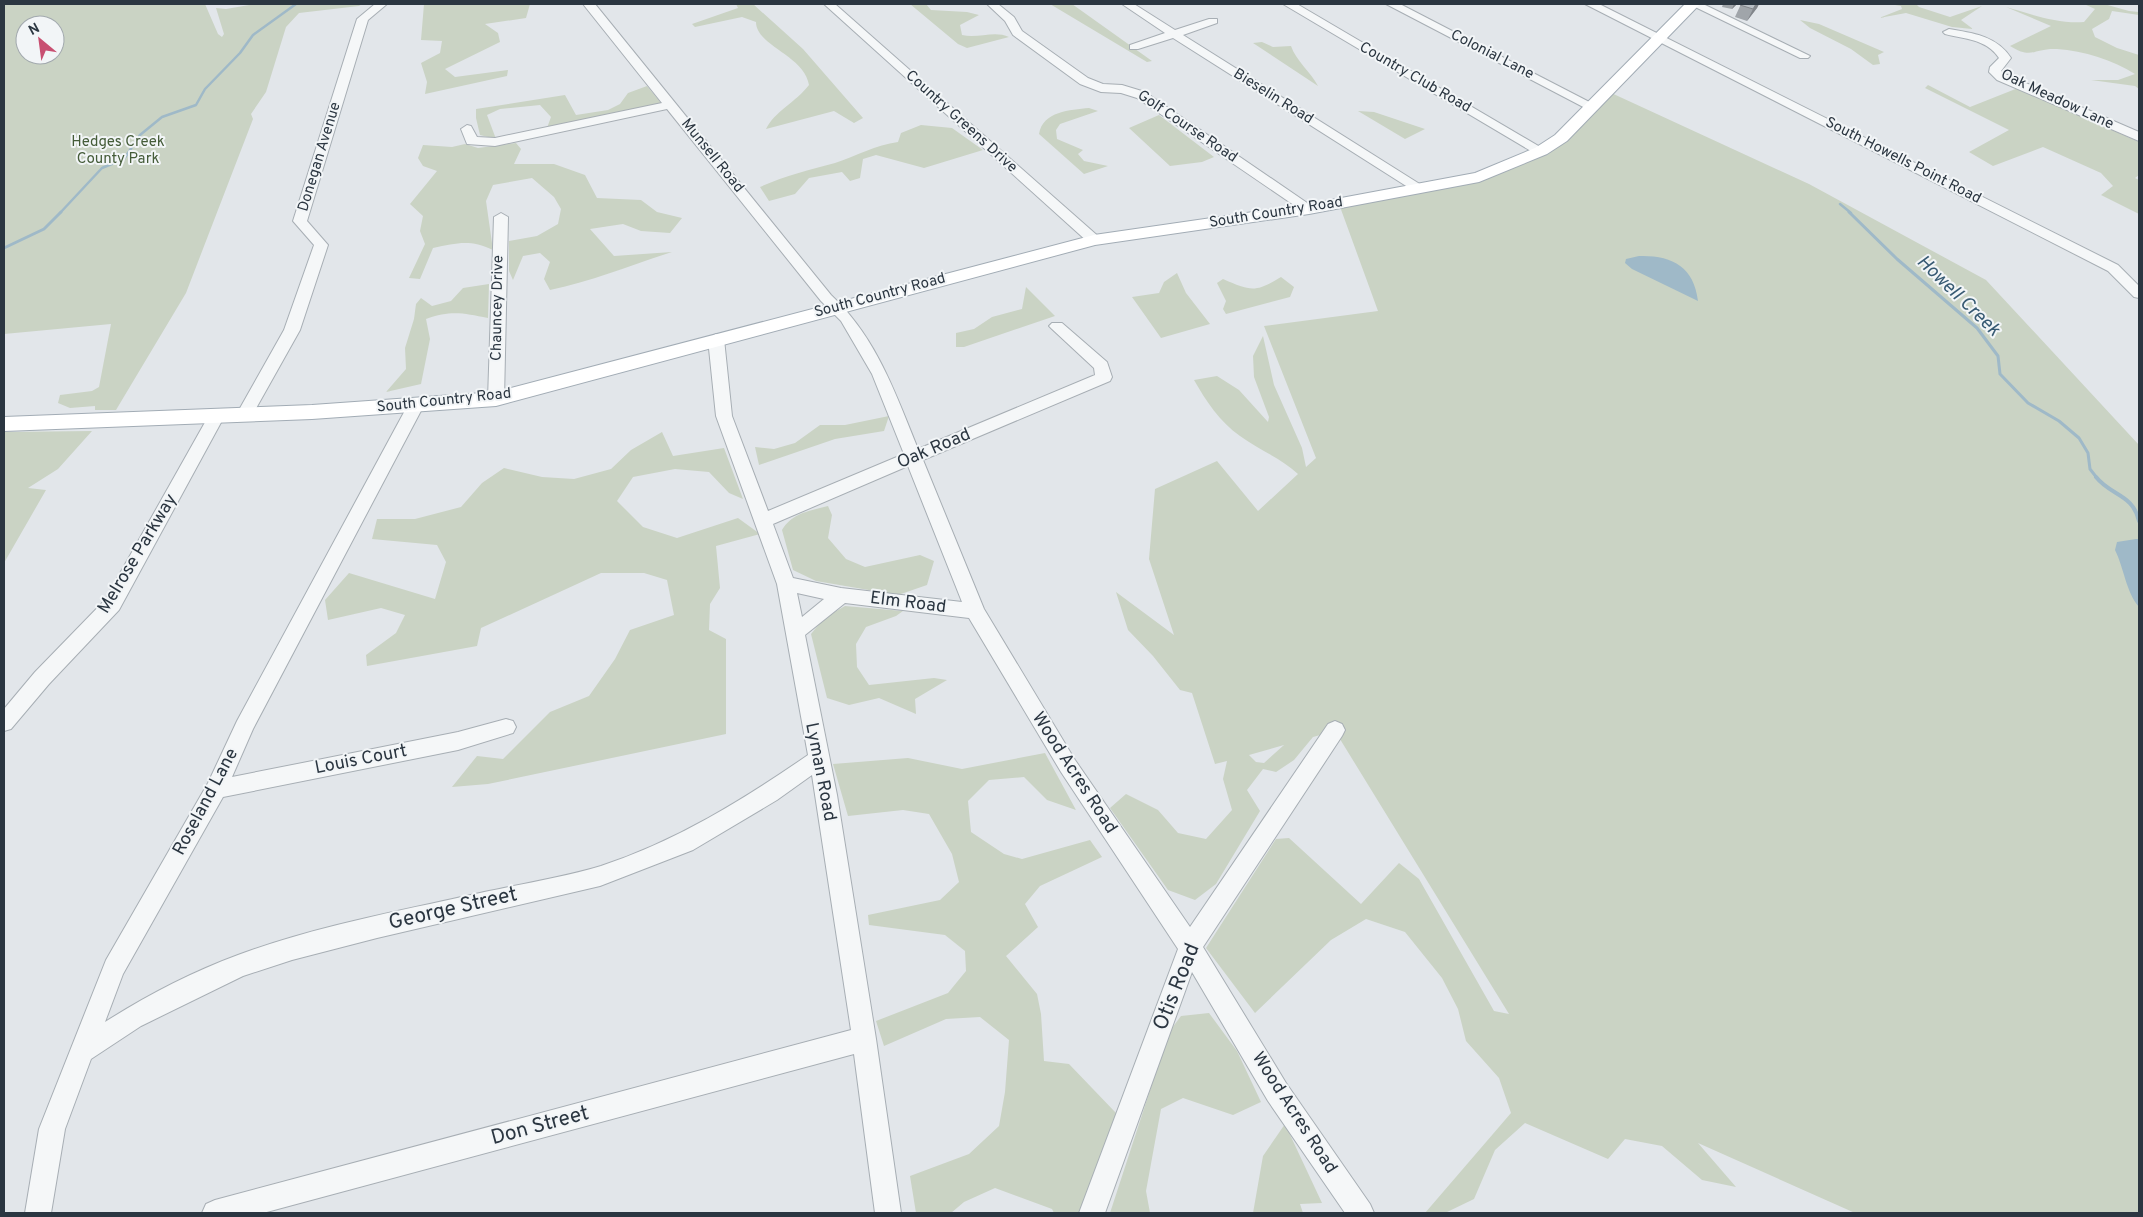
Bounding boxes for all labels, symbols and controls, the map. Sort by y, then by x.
north arrow [15,15,65,65]
text: N [26,20,43,40]
street label: Colonial Lane [1447,26,1537,84]
street label: Country Club Road [1356,38,1474,118]
street label: Bieselin Road [1229,65,1317,129]
street label: Oak Meadow Lane [1998,66,2116,134]
street label: Country Greens Drive [901,67,1021,177]
street label: Golf Course Road [1133,86,1241,168]
street label: Donegan Avenue [294,100,346,214]
street label: South Howells Point Road [1822,113,1984,209]
street label: Munsell Road [676,115,748,197]
park label: Hedges Creek County Park [71,133,165,169]
street label: South Country Road [1208,193,1344,233]
water label: Howell Creek [1911,250,2005,342]
street label: Chauncey Drive [488,255,508,361]
street label: South Country Road [812,269,948,323]
street label: South Country Road [376,384,512,418]
street label: Oak Road [894,423,974,475]
street label: Melrose Parkway [93,490,183,618]
street label: Elm Road [869,587,947,619]
street label: Wood Acres Road [1026,708,1122,838]
street label: Lyman Road [799,721,841,823]
street label: Louis Court [313,740,409,780]
street label: Roseland Lane [168,744,244,860]
street label: George Street [386,881,520,937]
street label: Otis Road [1147,939,1207,1035]
street label: Wood Acres Road [1246,1048,1342,1178]
street label: Don Street [488,1100,592,1152]

